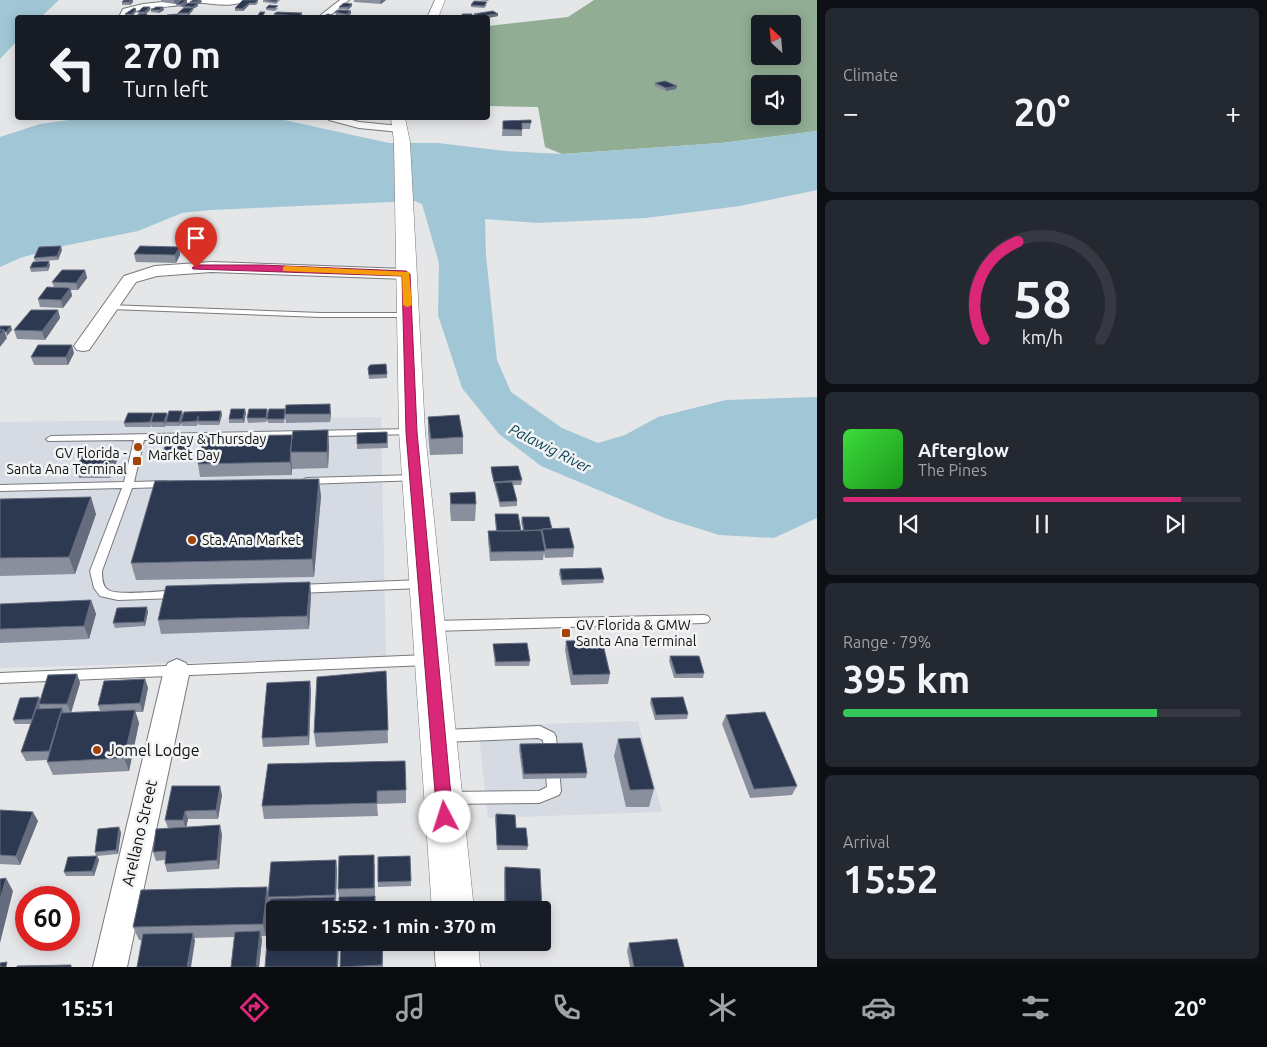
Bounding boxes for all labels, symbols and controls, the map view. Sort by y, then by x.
north arrow [751,15,801,65]
map controls [751,15,801,125]
icon: left [40,35,105,100]
text: 270 m [123,35,221,75]
text: Climate [843,66,898,84]
button: sound [751,75,801,125]
text: Turn left [123,76,208,101]
text: 20° [1014,91,1070,133]
text: − [843,97,859,128]
text: + [1225,97,1241,128]
pin [175,217,217,268]
icon: arrive [182,224,210,252]
text: 58 [1013,270,1071,328]
text: km/h [1021,327,1063,347]
water label: Palawig River [506,420,595,476]
place label: Sunday & Thursday Market Day [148,431,267,463]
text: Afterglow [918,439,1009,461]
marker: Sunday & Thursday Market Day [132,441,144,453]
place label: GV Florida - Santa Ana Terminal [7,445,127,477]
marker: GV Florida - Santa Ana Terminal [131,455,143,467]
text: The Pines [918,461,987,479]
icon: previous [895,510,923,538]
icon: pause [1028,510,1056,538]
icon: next [1161,510,1189,538]
place label: Sta. Ana Market [202,532,301,548]
marker: Sta. Ana Market [186,534,198,546]
place label: GV Florida & GMW Santa Ana Terminal [576,617,697,649]
marker: GV Florida & GMW Santa Ana Terminal [560,627,572,639]
text: Range · 79% [843,633,931,651]
text: 395 km [843,658,970,700]
place label: Jomel Lodge [107,741,200,759]
marker: Jomel Lodge [91,744,103,756]
street label: Arellano Street [118,777,160,888]
position arrow [418,790,470,842]
text: Arrival [843,833,890,851]
text: 15:52 [843,858,938,900]
speed limit sign: 60 [15,886,80,951]
text: 15:52 · 1 min · 370 m [321,915,496,937]
icon: directions [237,990,272,1025]
icon: music [393,990,428,1025]
icon: phone [549,990,584,1025]
icon: climate [705,990,740,1025]
icon: car [861,990,896,1025]
icon: filters [1018,990,1053,1025]
text: 15:51 [61,995,116,1020]
text: 20° [1174,995,1206,1020]

